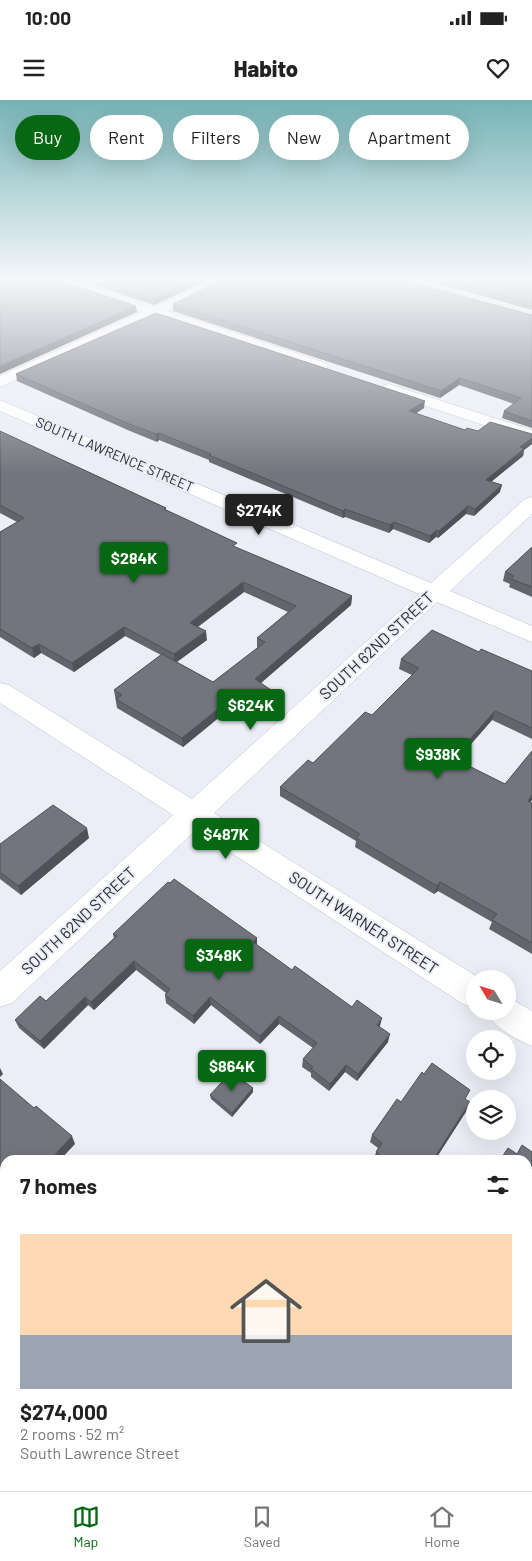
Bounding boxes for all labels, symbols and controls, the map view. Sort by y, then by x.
text: 10:00 [25,6,71,29]
icon: menu [20,54,48,82]
icon: heart [484,54,512,82]
text: Habito [234,55,298,81]
chip: Buy [15,115,80,160]
chip: Rent [90,115,163,160]
chip: Filters [173,115,259,160]
chip: New [269,115,339,160]
chip: Apartment [349,115,469,160]
street label: SOUTH LAWRENCE STREET [33,413,197,495]
pin: $274K [224,494,294,536]
text: $274K [236,500,282,519]
pin: $284K [99,542,169,584]
text: $284K [111,548,157,567]
street label: SOUTH 62ND STREET [315,587,437,703]
pin: $624K [216,688,286,731]
text: $624K [228,695,274,714]
pin: $938K [403,738,473,780]
text: $938K [416,744,460,763]
pin: $487K [191,818,261,860]
text: $487K [203,824,249,843]
street label: SOUTH 62ND STREET [17,862,139,978]
street label: SOUTH WARNER STREET [286,867,442,977]
pin: $348K [184,938,254,981]
text: $348K [196,945,242,964]
north arrow [466,970,516,1020]
map controls [466,970,516,1140]
button: locate [466,1030,516,1080]
pin: $864K [197,1050,267,1092]
text: $864K [209,1056,255,1075]
button: layers [466,1090,516,1140]
icon: filters [484,1171,512,1199]
text: 7 homes [20,1173,97,1198]
icon: home [221,1266,311,1356]
text: $274,000 [20,1399,108,1424]
text: 2 rooms · 52 m² [20,1424,124,1443]
text: South Lawrence Street [20,1443,179,1462]
tab: Map [72,1503,100,1550]
tab: Saved [244,1503,280,1550]
tab: Home [424,1503,460,1550]

